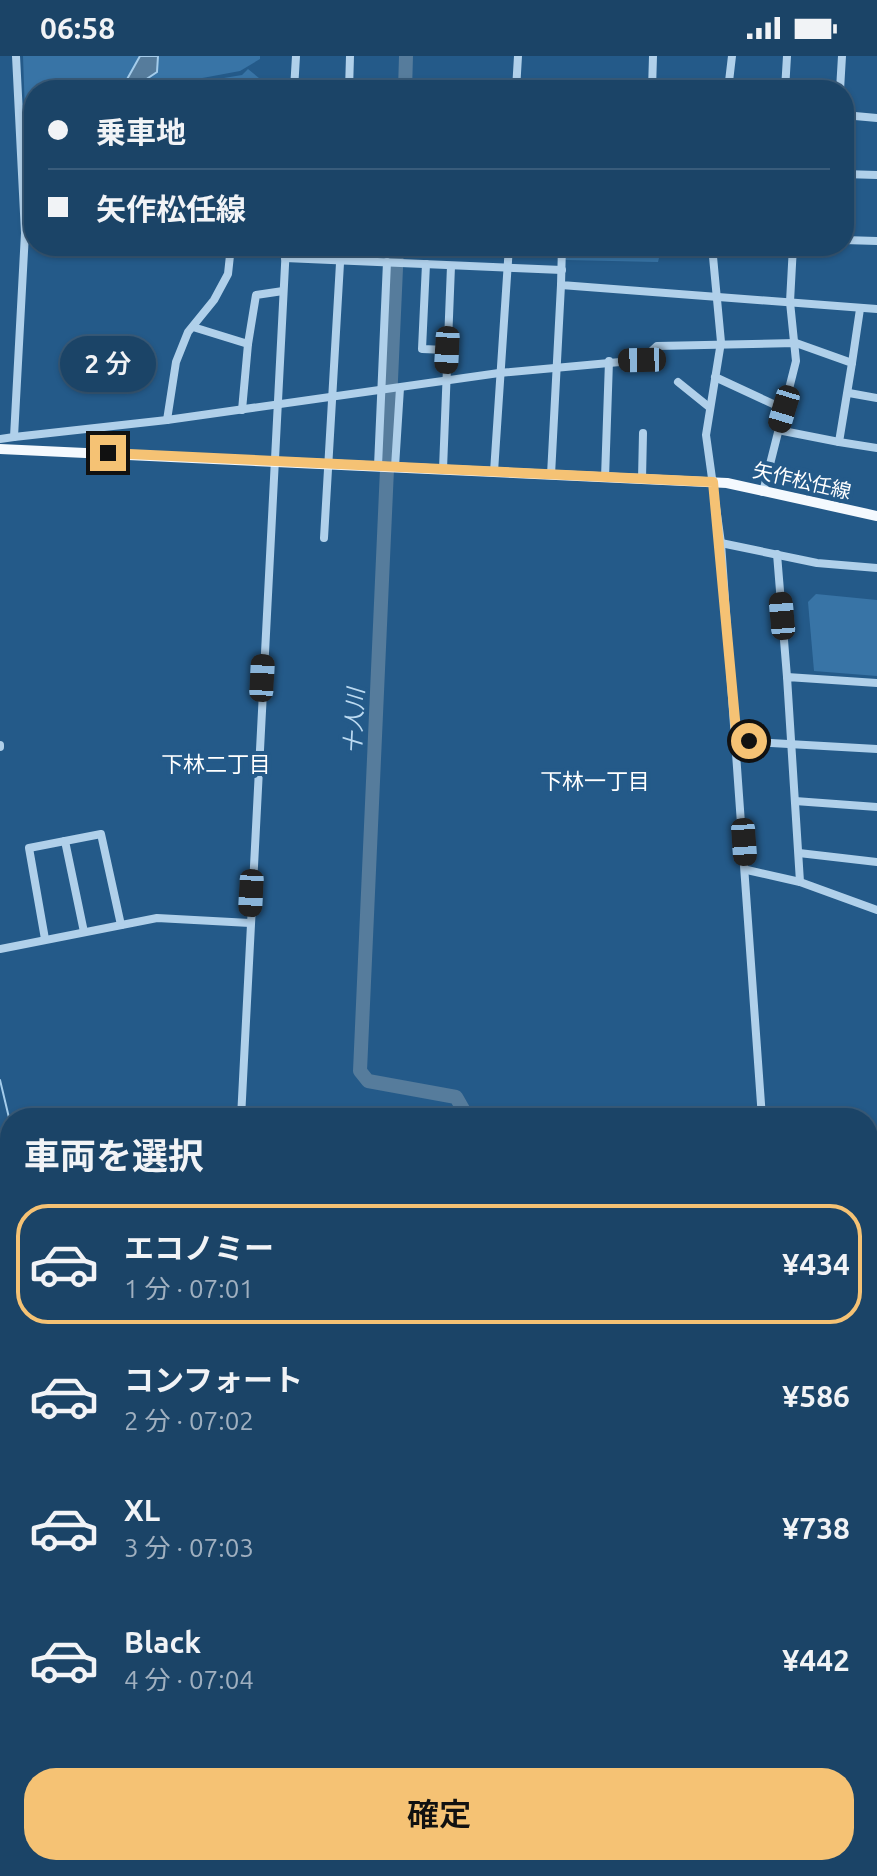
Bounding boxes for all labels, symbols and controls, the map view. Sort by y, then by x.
text: 06:58 [40,11,115,45]
text: 乗車地 [96,115,186,149]
text: 矢作松任線 [96,192,246,226]
car [434,325,460,375]
callout: 2 分 [60,337,156,393]
car [618,348,666,372]
text: 2 分 [85,349,131,378]
car [766,383,802,435]
route end [90,435,126,471]
street label: 矢作松任線 [751,458,853,503]
car [768,591,796,641]
car [249,653,275,703]
water label: 十人川 [339,685,368,755]
route start [731,723,767,759]
district label: 下林二丁目 [161,751,271,776]
district label: 下林一丁目 [540,768,650,793]
car [730,817,758,867]
car [238,868,264,918]
text: 車両を選択 [24,1135,204,1176]
icon: car [28,1228,100,1300]
text: エコノミー [124,1231,274,1265]
text: ¥434 [782,1247,850,1281]
text: 1 分 · 07:01 [124,1274,254,1303]
icon: car [28,1360,100,1432]
text: コンフォート [124,1363,303,1397]
text: ¥586 [782,1379,850,1413]
text: 2 分 · 07:02 [124,1406,254,1435]
icon: car [28,1492,100,1564]
text: XL [124,1493,160,1527]
text: ¥738 [782,1511,850,1545]
text: 3 分 · 07:03 [124,1533,254,1562]
icon: car [28,1624,100,1696]
text: Black [124,1625,201,1659]
text: ¥442 [782,1643,850,1677]
text: 4 分 · 07:04 [124,1665,254,1694]
button: 確定 [24,1768,854,1860]

